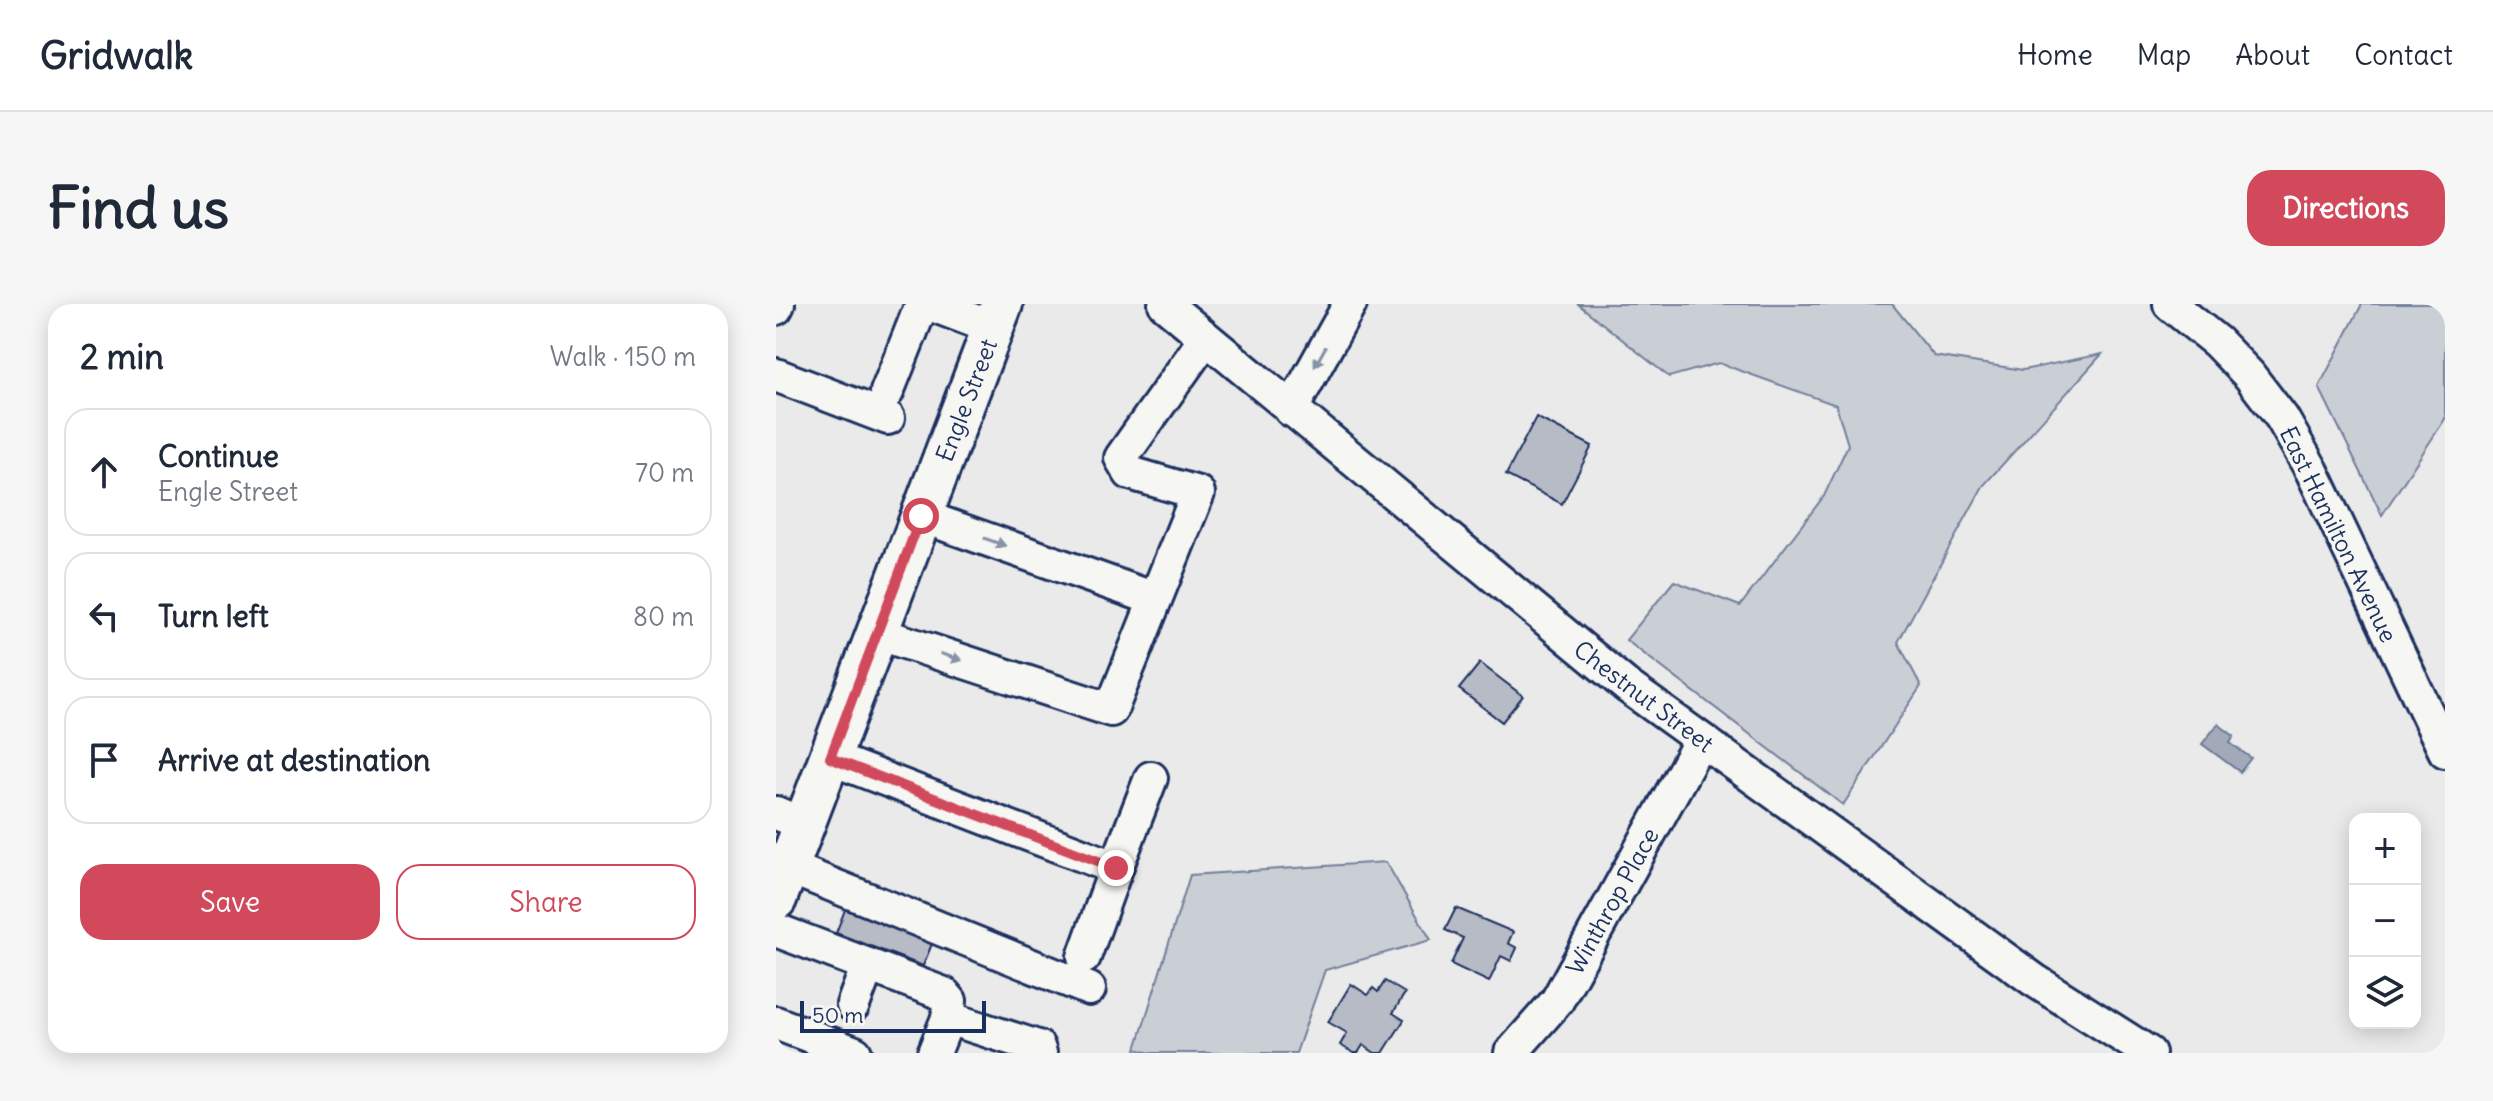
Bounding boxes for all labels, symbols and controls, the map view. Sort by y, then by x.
text: Gridwalk [40,32,193,79]
text: Home [2017,37,2093,73]
text: Map [2137,37,2191,73]
text: About [2235,37,2310,73]
text: Contact [2354,37,2453,73]
button: Directions [2247,170,2445,246]
text: Find us [48,173,229,243]
street label: Engle Street [929,334,1003,466]
text: 2 min [80,335,164,378]
text: Walk · 150 m [550,340,696,373]
one-way arrow [1313,346,1327,368]
street label: East Hamilton Avenue [2274,421,2404,647]
text: Continue [158,437,279,475]
icon: ahead [82,450,126,494]
text: 70 m [635,456,694,489]
text: Engle Street [158,475,298,508]
route start [903,498,939,534]
one-way arrow [983,536,1007,549]
icon: left [82,594,126,638]
text: Turn left [158,597,269,635]
text: 80 m [633,600,694,633]
street label: Chestnut Street [1568,634,1720,758]
one-way arrow [939,652,963,664]
icon: arrive [82,738,126,782]
text: Arrive at destination [158,741,430,779]
map controls [2349,813,2421,1029]
button: + [2349,813,2421,885]
street label: Winthrop Place [1559,822,1665,980]
route end [1098,850,1134,886]
button: Save [80,864,380,940]
button: Share [396,864,696,940]
button: − [2349,885,2421,957]
button: layers [2349,957,2421,1029]
scale bar [800,997,986,1033]
text: 50 m [812,1001,864,1029]

